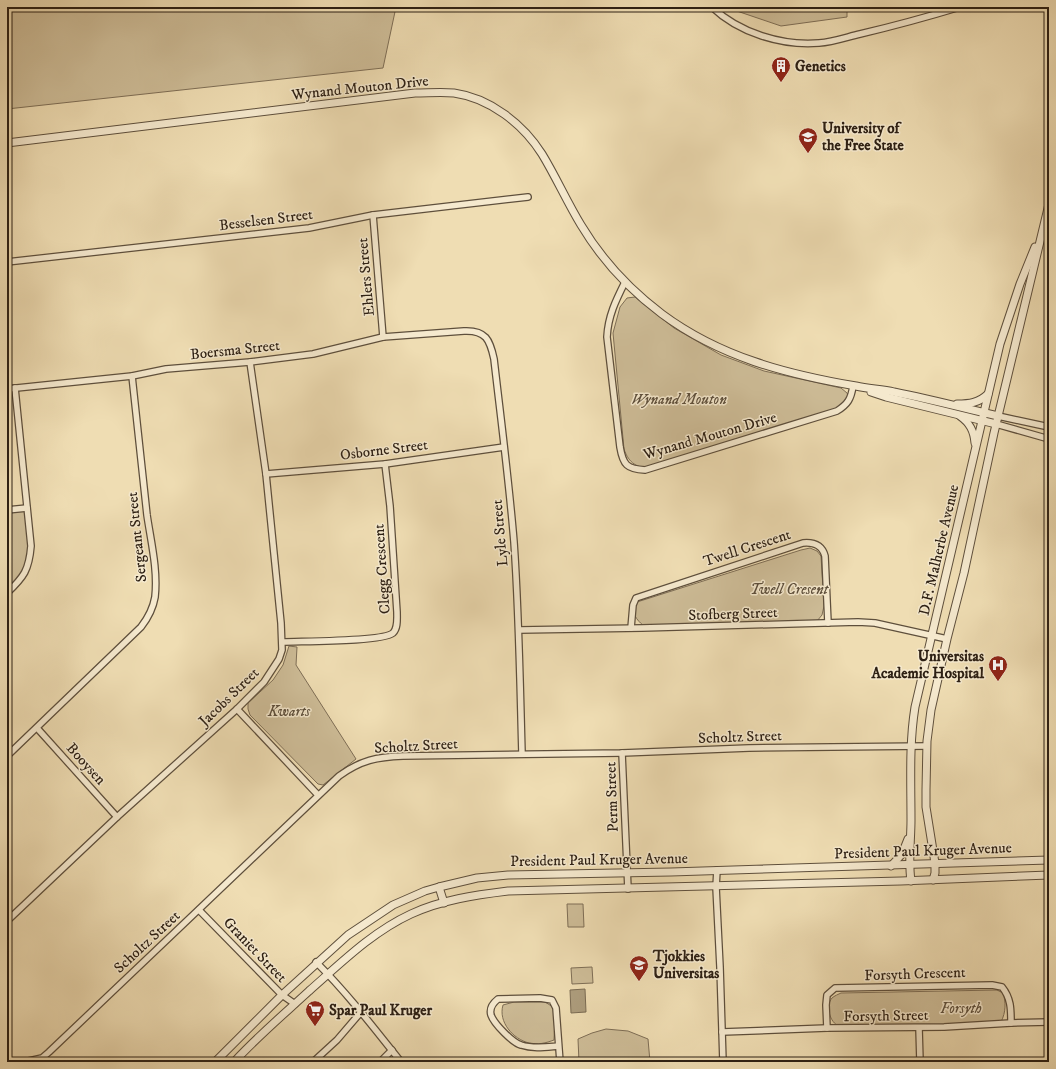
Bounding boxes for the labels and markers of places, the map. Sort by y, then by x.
building icon: Genetics [770,55,792,83]
place label: Genetics [795,57,846,76]
place label: University of the Free State [822,119,905,155]
school or university icon: University of the Free State [797,126,819,154]
place label: Universitas Academic Hospital [870,647,984,683]
hospital icon: Universitas Academic Hospital [987,654,1009,682]
place label: Tjokkies Universitas [652,947,719,983]
school or university icon: Tjokkies Universitas [628,954,650,982]
supermarket icon: Spar Paul Kruger [304,999,326,1027]
place label: Spar Paul Kruger [329,1001,432,1020]

